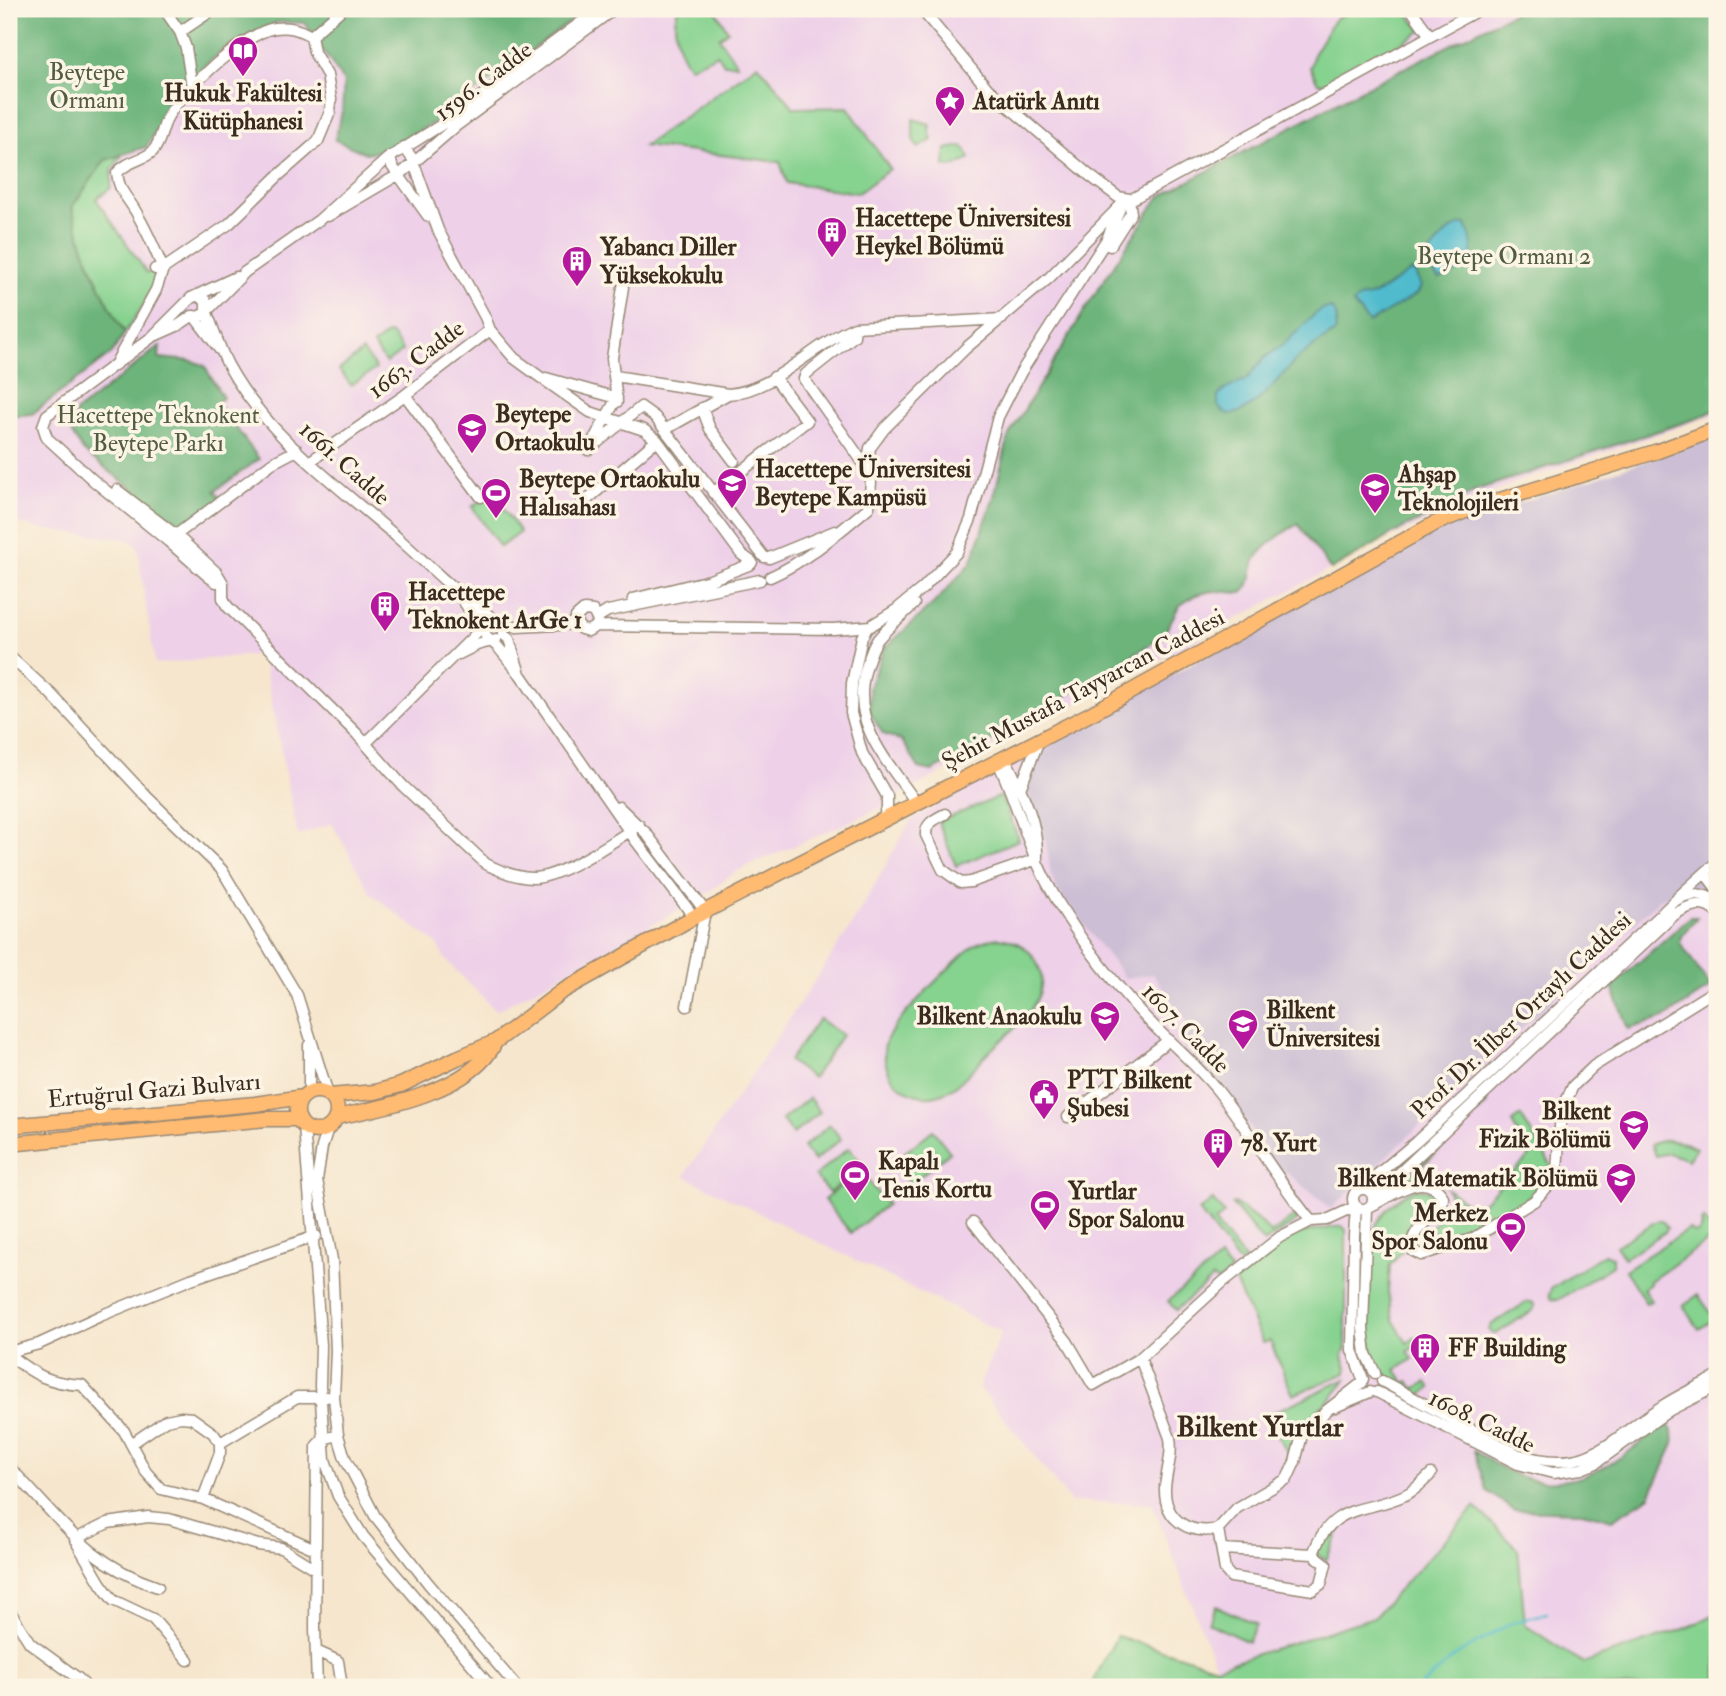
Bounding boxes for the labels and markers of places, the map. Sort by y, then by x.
library icon: Hukuk Fakültesi Kütüphanesi [226,34,260,78]
place label: Hukuk Fakültesi Kütüphanesi [164,78,323,137]
place icon: Atatürk Anıtı [933,84,967,128]
place label: Atatürk Anıtı [972,86,1100,117]
place label: Hacettepe Üniversitesi Heykel Bölümü [855,203,1072,262]
building icon: Hacettepe Üniversitesi Heykel Bölümü [815,215,849,259]
place label: Yabancı Diller Yüksekokulu [599,232,737,291]
building icon: Yabancı Diller Yüksekokulu [560,244,594,288]
place label: Beytepe Ortaokulu [495,399,595,458]
school or university icon: Beytepe Ortaokulu [455,411,489,455]
place label: Hacettepe Üniversitesi Beytepe Kampüsü [755,454,972,513]
place label: Ahşap Teknolojileri [1397,459,1520,518]
place label: Beytepe Ortaokulu Halısahası [519,464,701,523]
school or university icon: Hacettepe Üniversitesi Beytepe Kampüsü [715,466,749,510]
school or university icon: Ahşap Teknolojileri [1358,471,1392,515]
sports icon: Beytepe Ortaokulu Halısahası [479,476,513,520]
place label: Hacettepe Teknokent ArGe 1 [407,577,582,636]
building icon: Hacettepe Teknokent ArGe 1 [368,589,402,633]
place label: Bilkent Üniversitesi [1266,995,1381,1054]
school or university icon: Bilkent Anaokulu [1088,999,1122,1043]
place label: Bilkent Anaokulu [916,1001,1083,1032]
school or university icon: Bilkent Üniversitesi [1226,1007,1260,1051]
place label: PTT Bilkent Şubesi [1067,1065,1192,1124]
public building icon: PTT Bilkent Şubesi [1027,1077,1061,1121]
place label: Bilkent Fizik Bölümü [1479,1096,1612,1155]
school or university icon: Bilkent Fizik Bölümü [1617,1108,1651,1152]
building icon: 78. Yurt [1201,1126,1235,1170]
place label: 78. Yurt [1241,1128,1317,1159]
place label: Kapalı Tenis Kortu [877,1146,992,1205]
sports icon: Kapalı Tenis Kortu [838,1158,872,1202]
school or university icon: Bilkent Matematik Bölümü [1604,1161,1638,1205]
place label: Bilkent Matematik Bölümü [1337,1163,1599,1194]
place label: Yurtlar Spor Salonu [1067,1176,1185,1235]
sports icon: Yurtlar Spor Salonu [1028,1188,1062,1232]
place label: Merkez Spor Salonu [1372,1198,1489,1257]
sports icon: Merkez Spor Salonu [1494,1210,1528,1254]
building icon: FF Building [1408,1331,1442,1375]
place label: FF Building [1448,1333,1567,1364]

